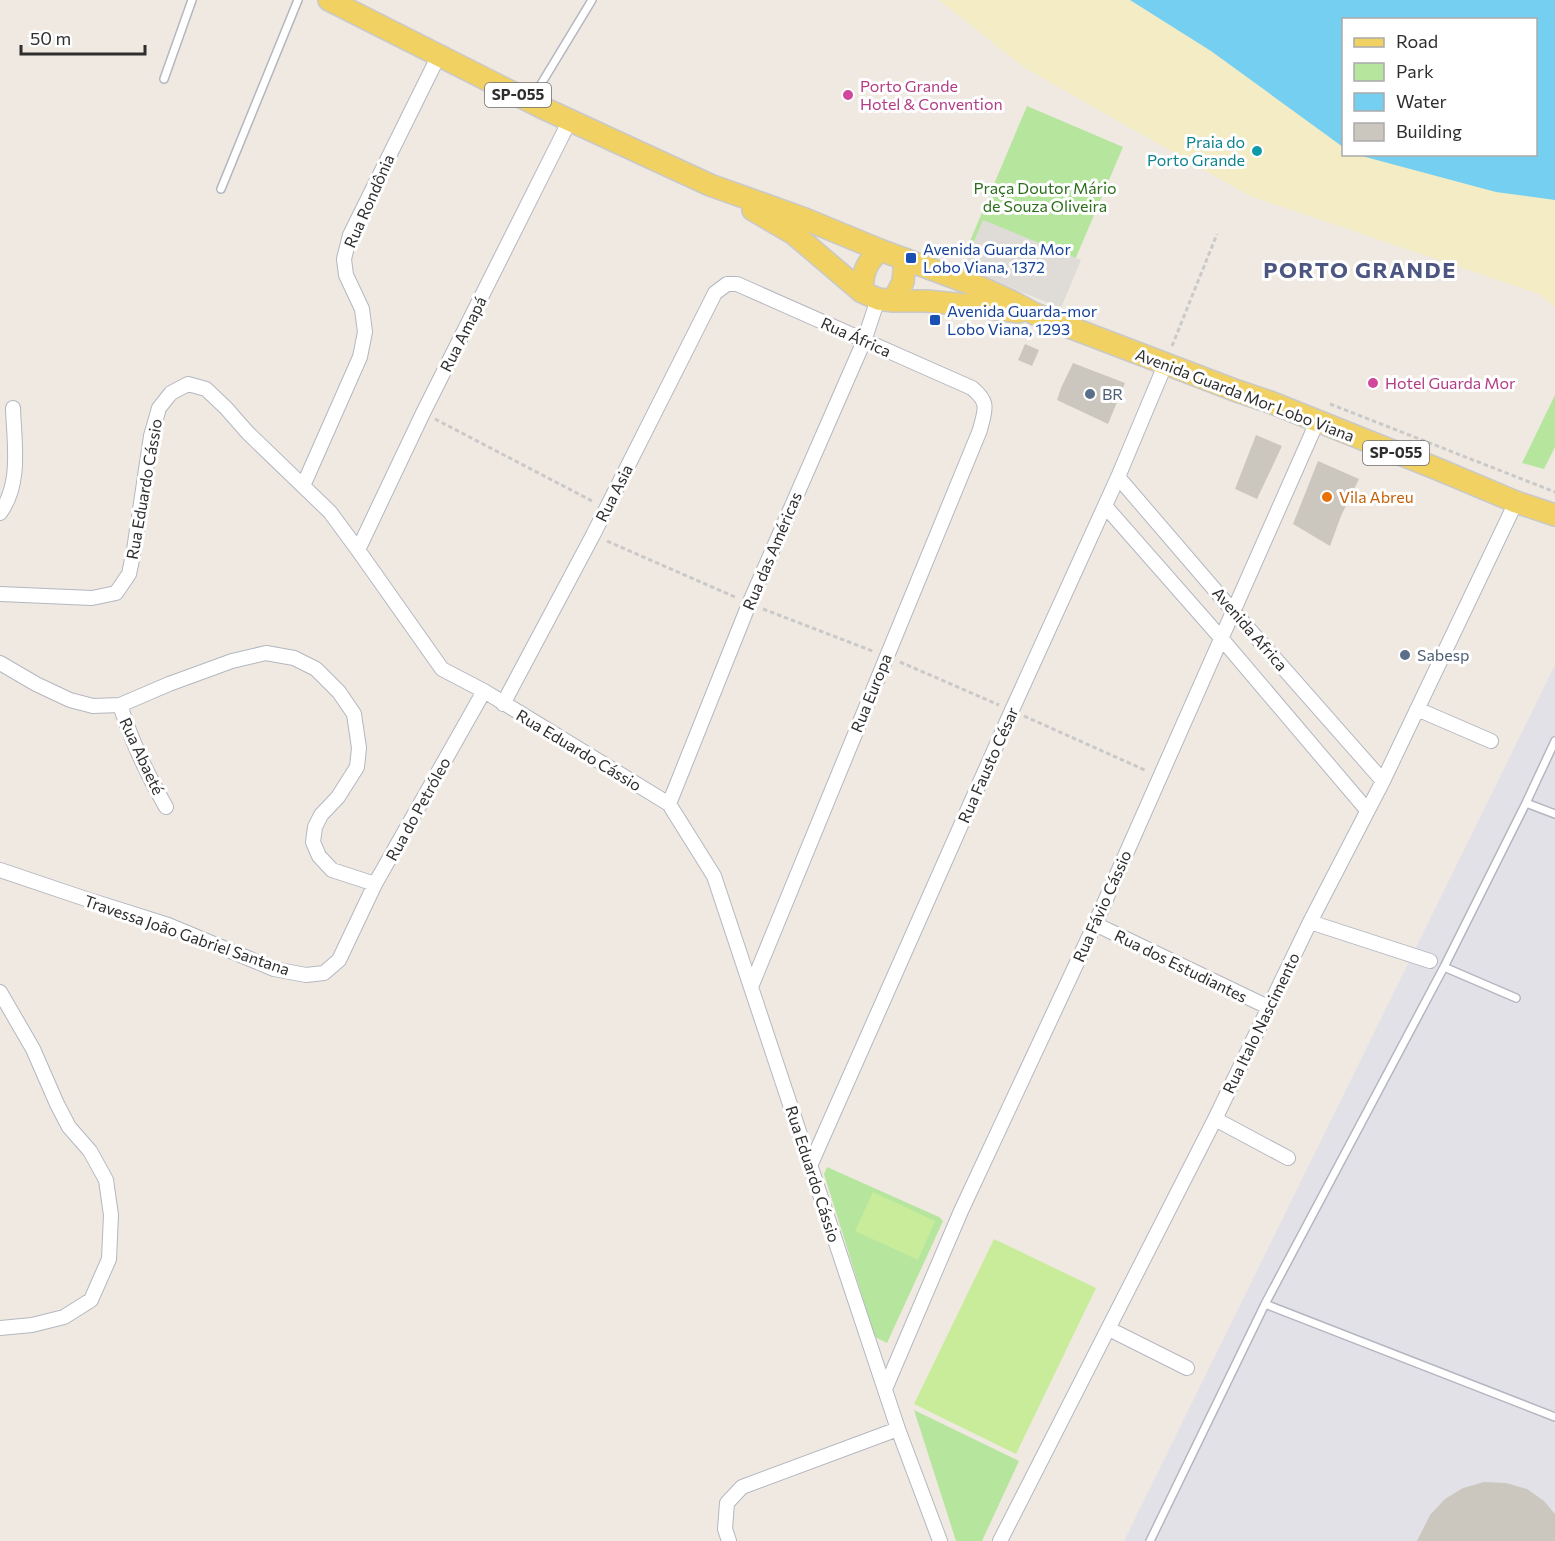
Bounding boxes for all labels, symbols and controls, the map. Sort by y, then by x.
scale bar [21,18,146,56]
legend [1342,18,1537,156]
text: 50 m [30,27,71,49]
text: Road [1396,30,1438,52]
text: Park [1396,60,1434,82]
place label: Porto Grande Hotel & Convention [860,76,1003,113]
road number: SP-055 [485,83,551,107]
marker: Porto Grande Hotel & Convention [841,88,855,102]
text: Water [1396,90,1447,112]
text: Building [1396,120,1462,142]
place label: Praia do Porto Grande [1147,132,1245,169]
marker: Praia do Porto Grande [1250,144,1264,158]
street label: Rua Rondônia [339,151,398,251]
park label: Praça Doutor Mário de Souza Oliveira [973,178,1117,215]
place label: Avenida Guarda Mor Lobo Viana, 1372 [923,239,1071,276]
marker: Avenida Guarda Mor Lobo Viana, 1372 [904,251,918,265]
district label: PORTO GRANDE [1263,256,1457,283]
street label: Rua Amapá [435,293,490,375]
place label: Avenida Guarda-mor Lobo Viana, 1293 [947,301,1098,338]
street label: Rua África [818,313,894,360]
marker: Avenida Guarda-mor Lobo Viana, 1293 [928,313,942,327]
street label: Avenida Guarda Mor Lobo Viana [1133,344,1357,445]
place label: Hotel Guarda Mor [1385,373,1516,392]
marker: Hotel Guarda Mor [1366,376,1380,390]
place label: BR [1102,384,1123,403]
marker: BR [1083,387,1097,401]
street label: Rua Eduardo Cássio [122,417,165,561]
road number: SP-055 [1363,441,1429,465]
street label: Rua Asia [591,461,636,525]
place label: Vila Abreu [1339,487,1414,506]
street label: Rua das Américas [738,489,805,613]
marker: Vila Abreu [1320,490,1334,504]
street label: Avenida Africa [1209,583,1292,674]
place label: Sabesp [1417,645,1469,664]
marker: Sabesp [1398,648,1412,662]
street label: Rua Europa [846,651,895,735]
street label: Rua Fausto César [953,703,1022,826]
street label: Rua Eduardo Cássio [513,705,645,794]
street label: Rua Abaeté [116,714,169,797]
street label: Rua do Petróleo [381,754,454,864]
street label: Rua Fávio Cássio [1068,847,1135,965]
street label: Travessa João Gabriel Santana [82,890,292,979]
street label: Rua dos Estudiantes [1112,925,1251,1006]
street label: Rua Italo Nascimento [1218,949,1303,1096]
street label: Rua Eduardo Cássio [782,1103,845,1245]

